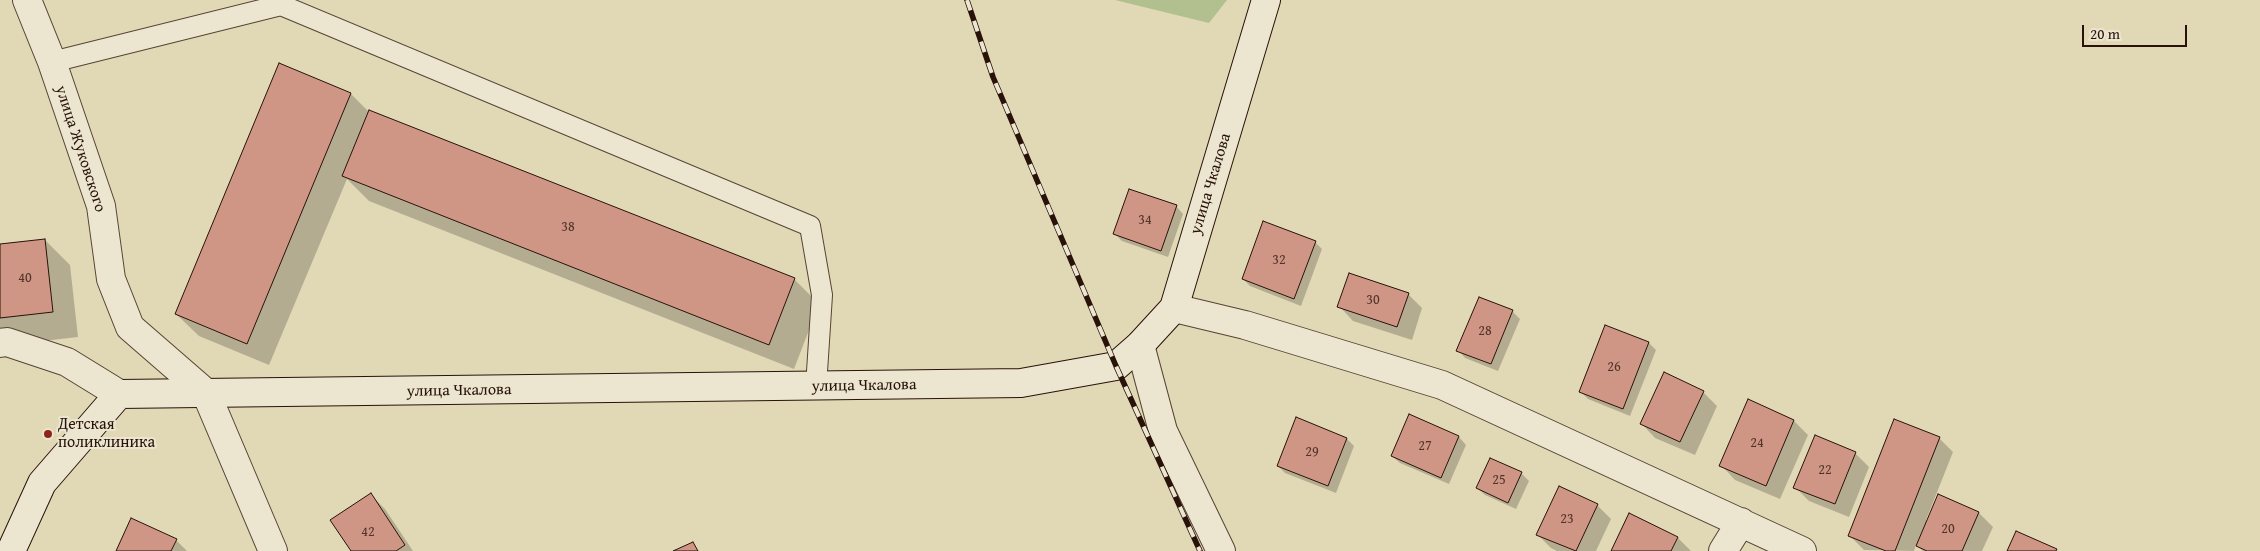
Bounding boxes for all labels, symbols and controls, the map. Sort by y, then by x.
scale bar [2085,15,2190,47]
text: 20 m [2090,23,2120,44]
street label: улица Жуковского [50,83,110,215]
street label: улица Чкалова [1186,131,1236,237]
house number: 34 [1138,212,1152,228]
house number: 38 [561,219,575,235]
house number: 32 [1272,252,1286,268]
house number: 40 [18,270,32,286]
house number: 30 [1366,292,1380,308]
house number: 28 [1478,323,1492,339]
house number: 26 [1607,359,1621,375]
street label: улица Чкалова [811,375,917,397]
street label: улица Чкалова [406,380,512,402]
place label: Детская поликлиника [58,415,155,453]
marker: Детская поликлиника [42,428,54,440]
house number: 24 [1750,435,1764,451]
house number: 27 [1418,438,1432,454]
house number: 29 [1305,444,1319,460]
house number: 22 [1818,462,1832,478]
house number: 25 [1492,472,1506,488]
house number: 23 [1560,511,1574,527]
house number: 20 [1941,521,1955,537]
house number: 42 [361,524,375,540]

